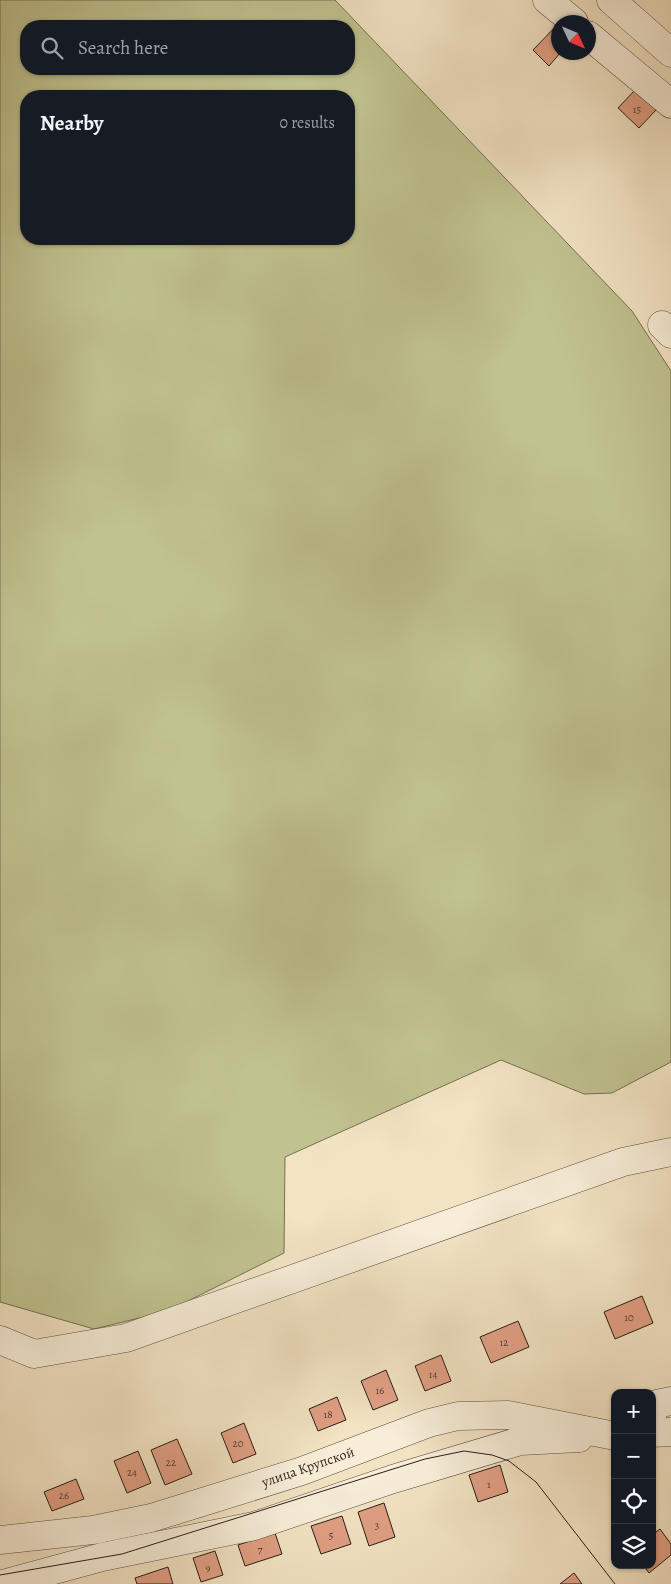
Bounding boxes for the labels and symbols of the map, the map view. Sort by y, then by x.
north arrow [551,15,596,60]
house number: 15 [633,102,642,117]
house number: 10 [624,1310,634,1325]
house number: 12 [500,1335,509,1350]
house number: 14 [429,1367,437,1382]
house number: 16 [376,1383,384,1398]
house number: 18 [323,1407,333,1422]
house number: 20 [232,1436,244,1451]
street label: улица Крупской [258,1442,357,1492]
house number: 22 [166,1455,176,1470]
house number: 24 [127,1465,137,1480]
house number: 1 [487,1477,491,1492]
house number: 26 [59,1488,69,1503]
house number: 3 [375,1518,379,1533]
house number: 5 [329,1528,334,1543]
house number: 7 [258,1542,263,1557]
house number: 9 [205,1560,211,1575]

